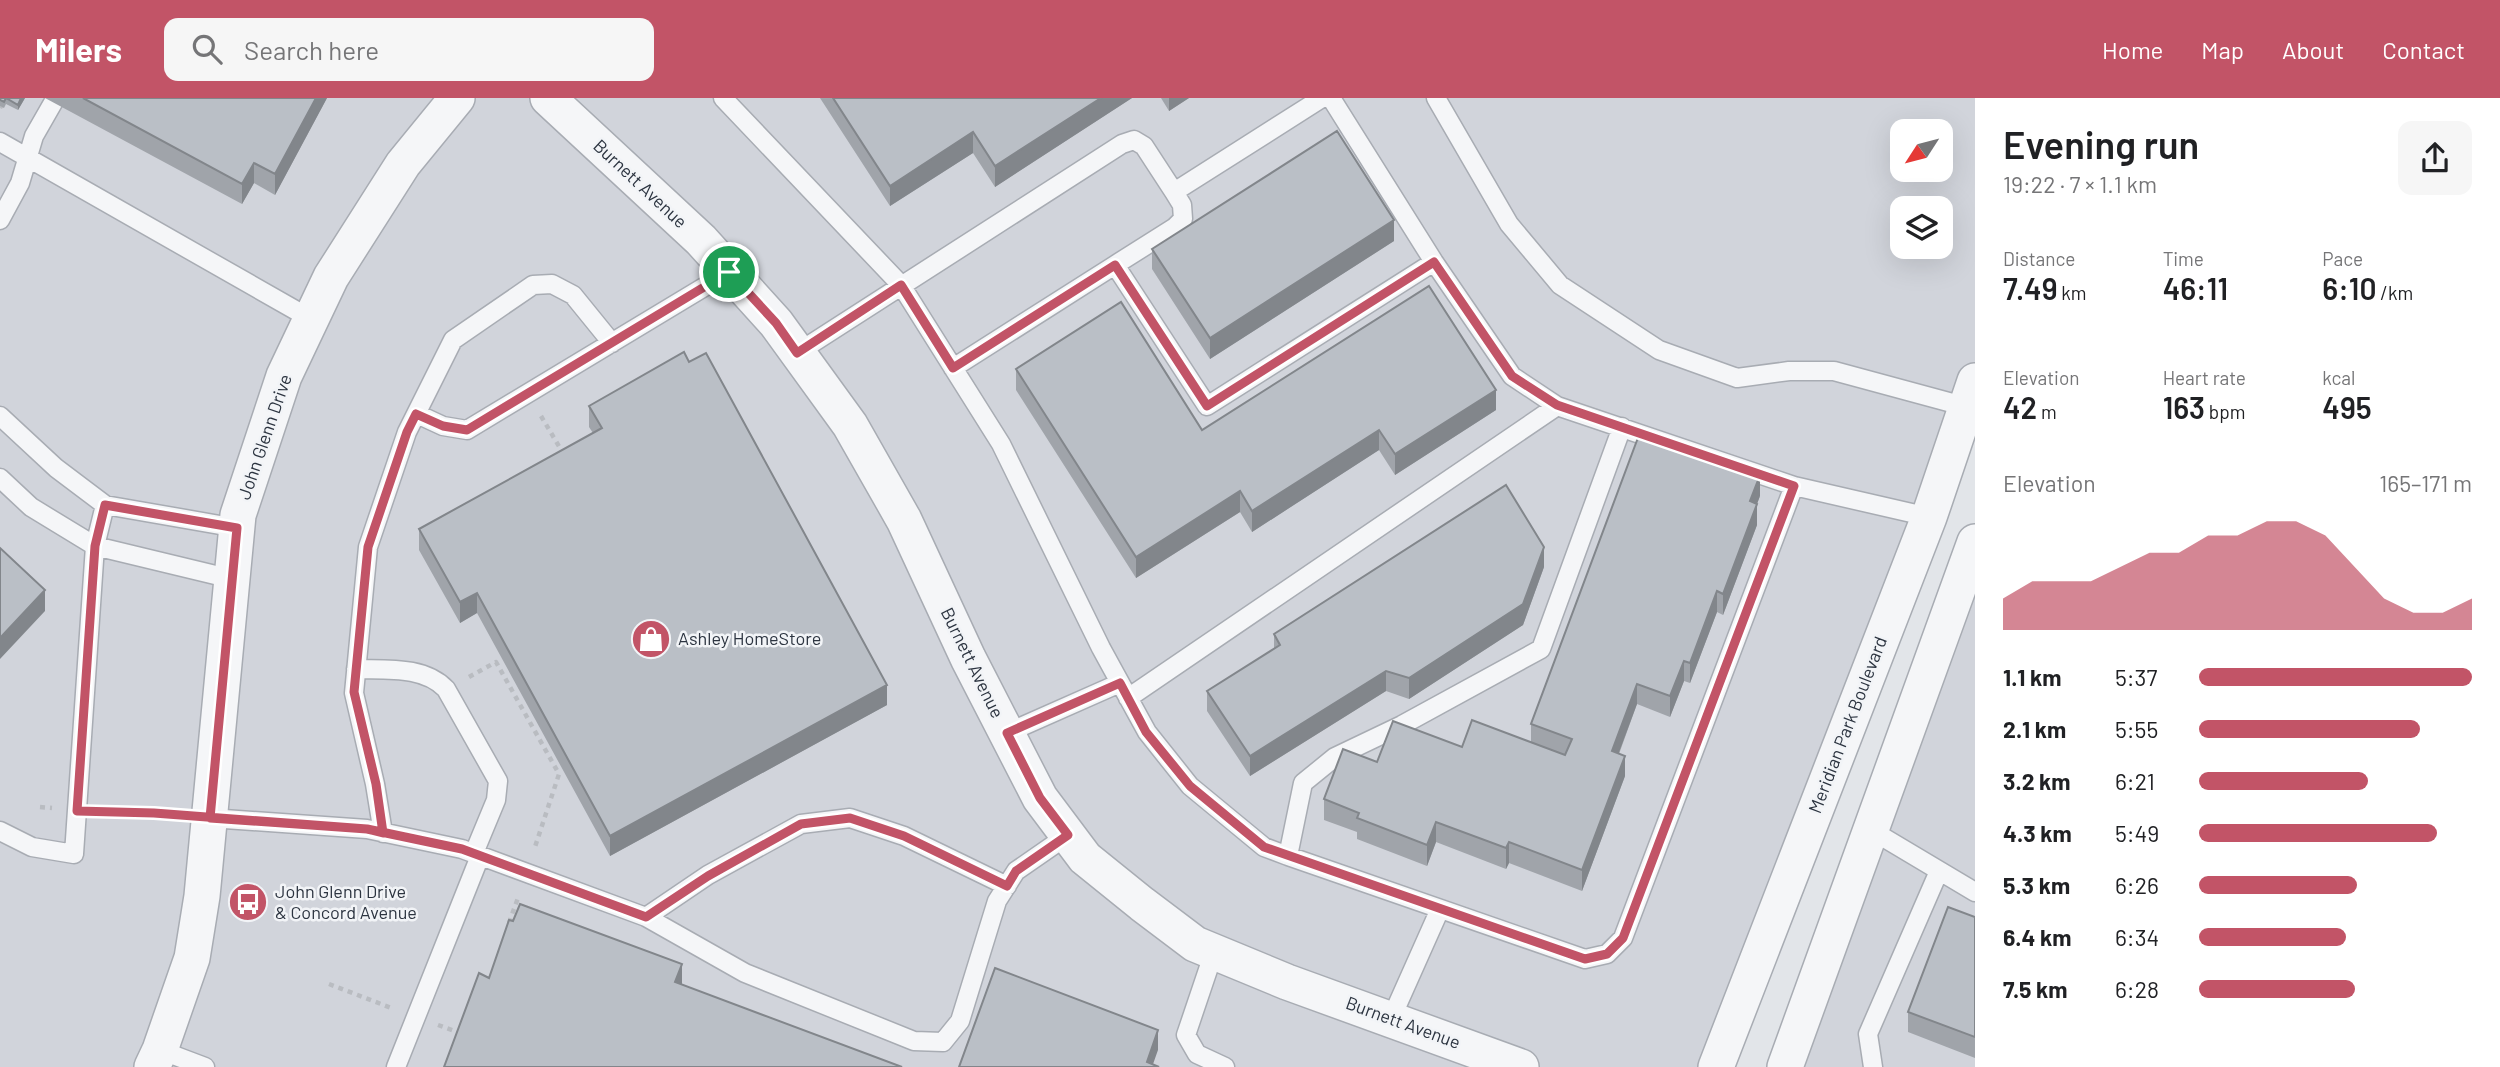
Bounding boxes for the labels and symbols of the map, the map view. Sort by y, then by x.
north arrow [1890,119,1953,182]
street label: Burnett Avenue [589,134,692,232]
pin [699,242,759,302]
street label: John Glenn Drive [232,371,296,502]
street label: Burnett Avenue [937,604,1009,721]
shop icon: Ashley HomeStore [630,618,672,660]
place label: Ashley HomeStore [678,627,821,649]
street label: Meridian Park Boulevard [1803,633,1891,816]
place label: John Glenn Drive & Concord Avenue [275,880,417,923]
bus stop icon: John Glenn Drive & Concord Avenue [227,881,269,923]
street label: Burnett Avenue [1343,991,1464,1053]

